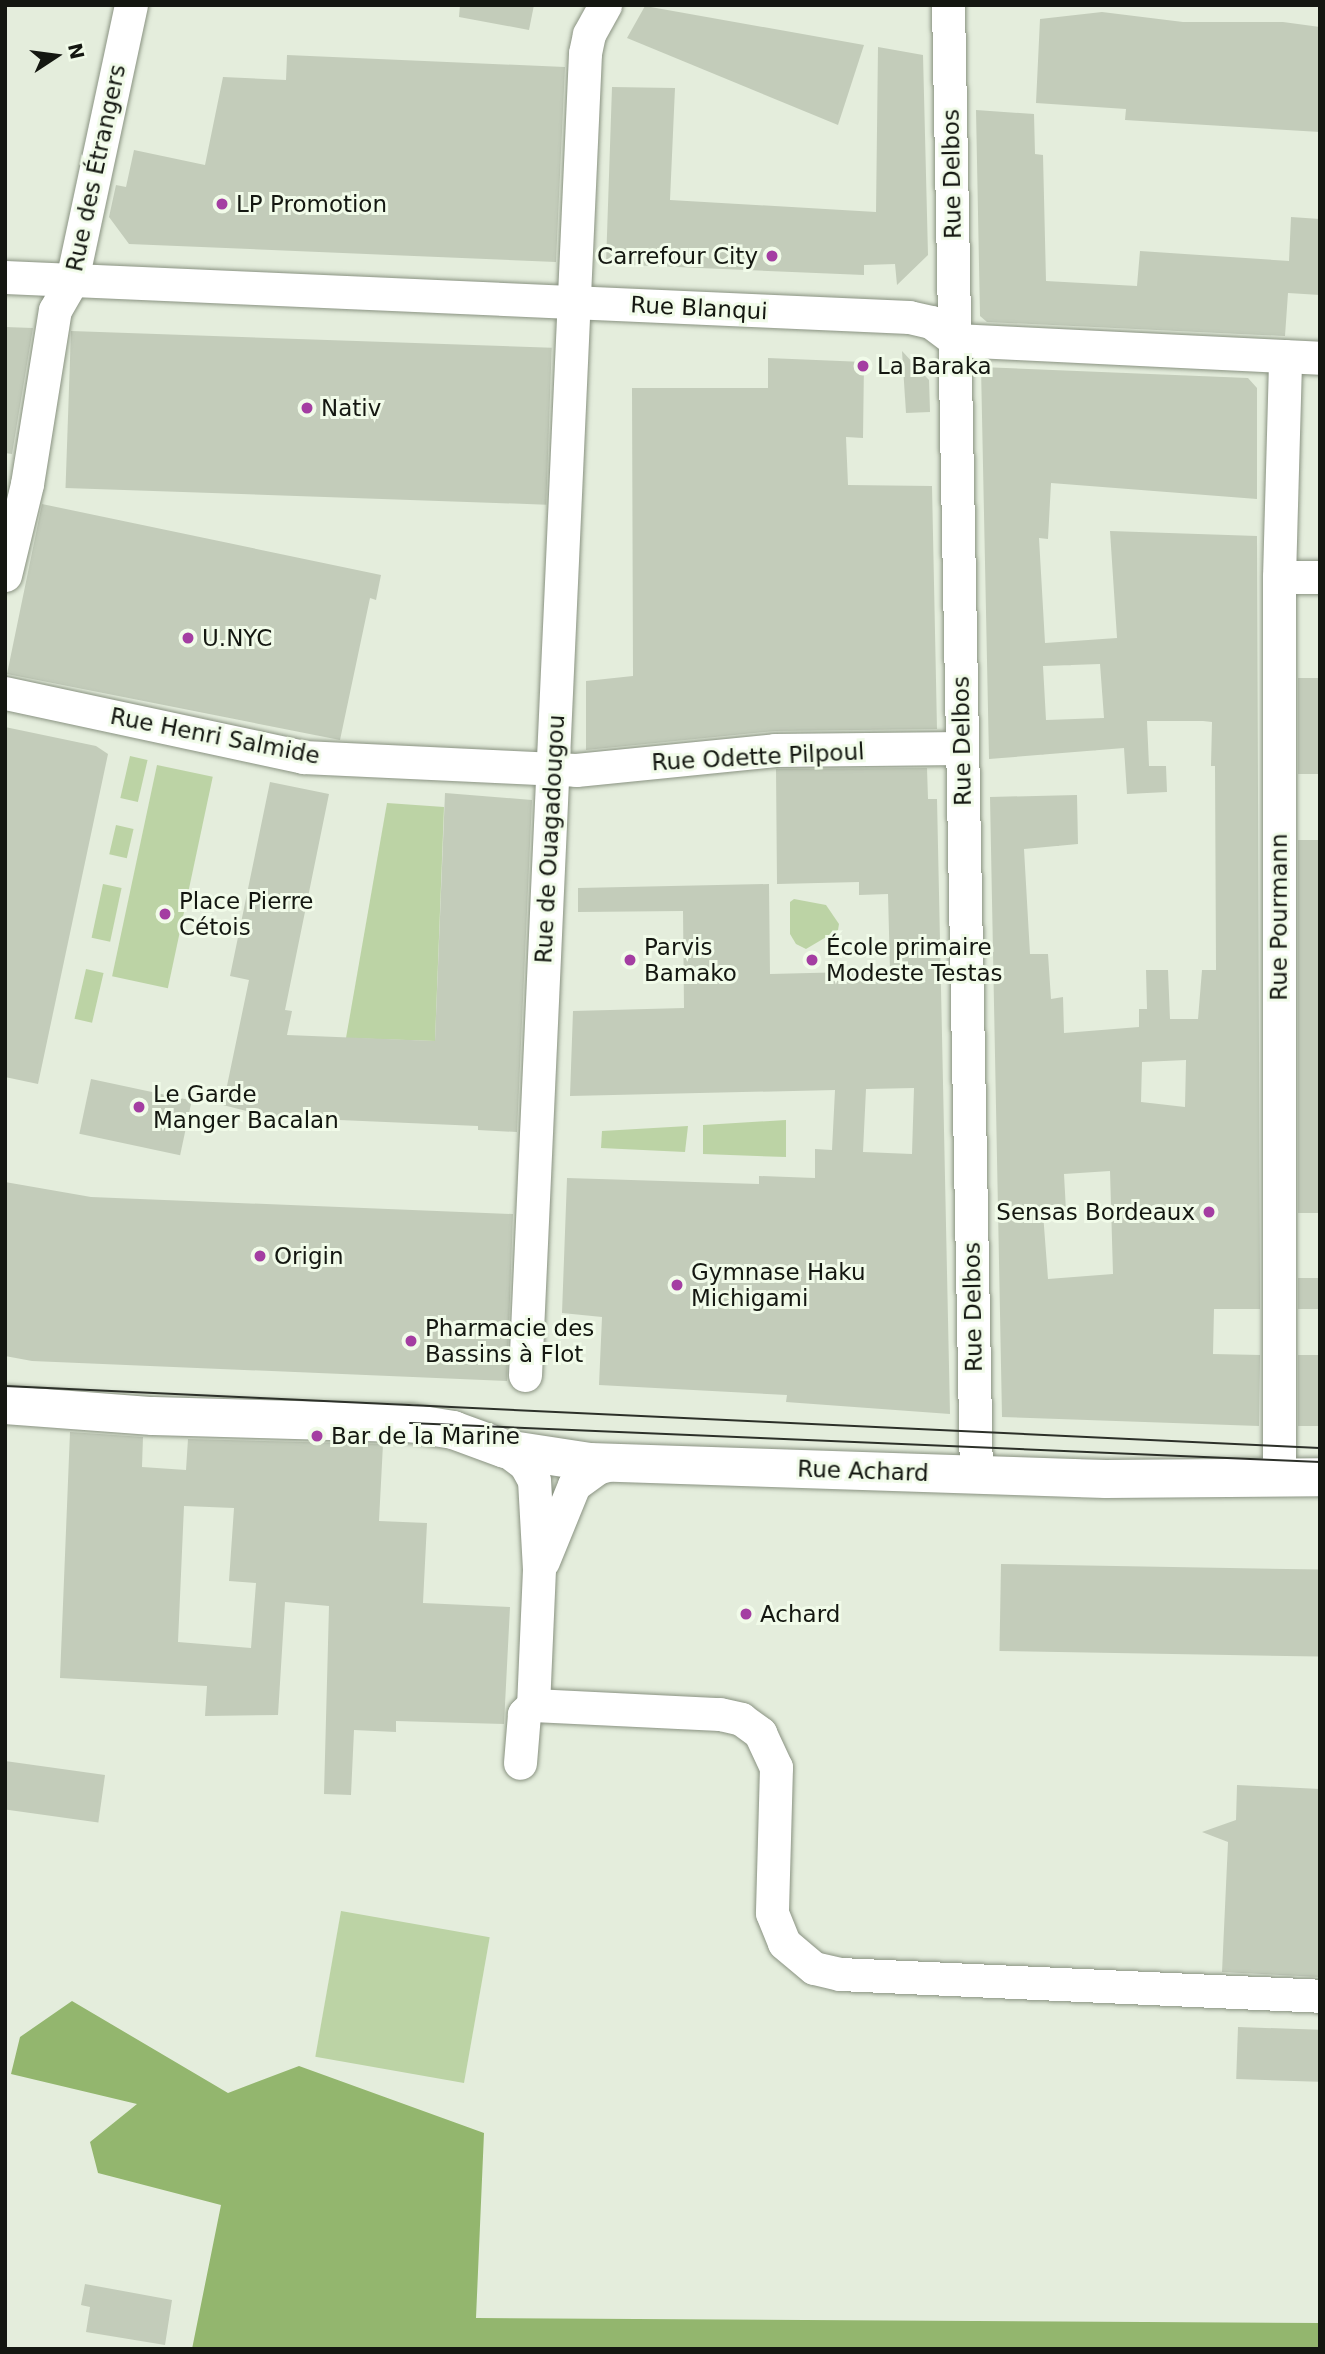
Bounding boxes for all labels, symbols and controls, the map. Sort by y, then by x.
north arrow [21,21,91,91]
text: N [64,41,89,61]
street label: Rue des Étrangers [61,62,131,274]
street label: Rue Delbos [937,109,967,239]
place label: LP Promotion [236,190,387,218]
marker: LP Promotion [214,196,230,212]
place label: Carrefour City [597,242,758,270]
marker: Carrefour City [764,248,780,264]
street label: Rue Blanqui [630,291,768,325]
place label: La Baraka [877,352,992,380]
marker: La Baraka [855,358,871,374]
place label: Nativ [321,394,381,422]
marker: Nativ [299,400,315,416]
place label: U.NYC [202,624,272,652]
marker: U.NYC [180,630,196,646]
street label: Rue Delbos [947,676,977,806]
street label: Rue Henri Salmide [108,702,322,770]
street label: Rue de Ouagadougou [530,714,570,964]
street label: Rue Odette Pilpoul [651,738,865,776]
street label: Rue Pourmann [1265,833,1293,1001]
place label: Place Pierre Cétois [179,887,314,941]
marker: Place Pierre Cétois [157,906,173,922]
place label: Parvis Bamako [644,933,737,987]
place label: École primaire Modeste Testas [826,933,1002,987]
marker: Parvis Bamako [622,952,638,968]
marker: École primaire Modeste Testas [804,952,820,968]
place label: Le Garde Manger Bacalan [153,1080,339,1134]
marker: Le Garde Manger Bacalan [131,1099,147,1115]
place label: Sensas Bordeaux [996,1198,1195,1226]
marker: Sensas Bordeaux [1201,1204,1217,1220]
place label: Origin [274,1242,344,1270]
street label: Rue Delbos [958,1242,988,1372]
marker: Origin [252,1248,268,1264]
place label: Gymnase Haku Michigami [691,1258,866,1312]
marker: Gymnase Haku Michigami [669,1277,685,1293]
place label: Pharmacie des Bassins à Flot [425,1314,594,1368]
marker: Pharmacie des Bassins à Flot [403,1333,419,1349]
place label: Bar de la Marine [331,1422,520,1450]
marker: Bar de la Marine [309,1428,325,1444]
street label: Rue Achard [797,1455,929,1487]
place label: Achard [760,1600,840,1628]
marker: Achard [738,1606,754,1622]

